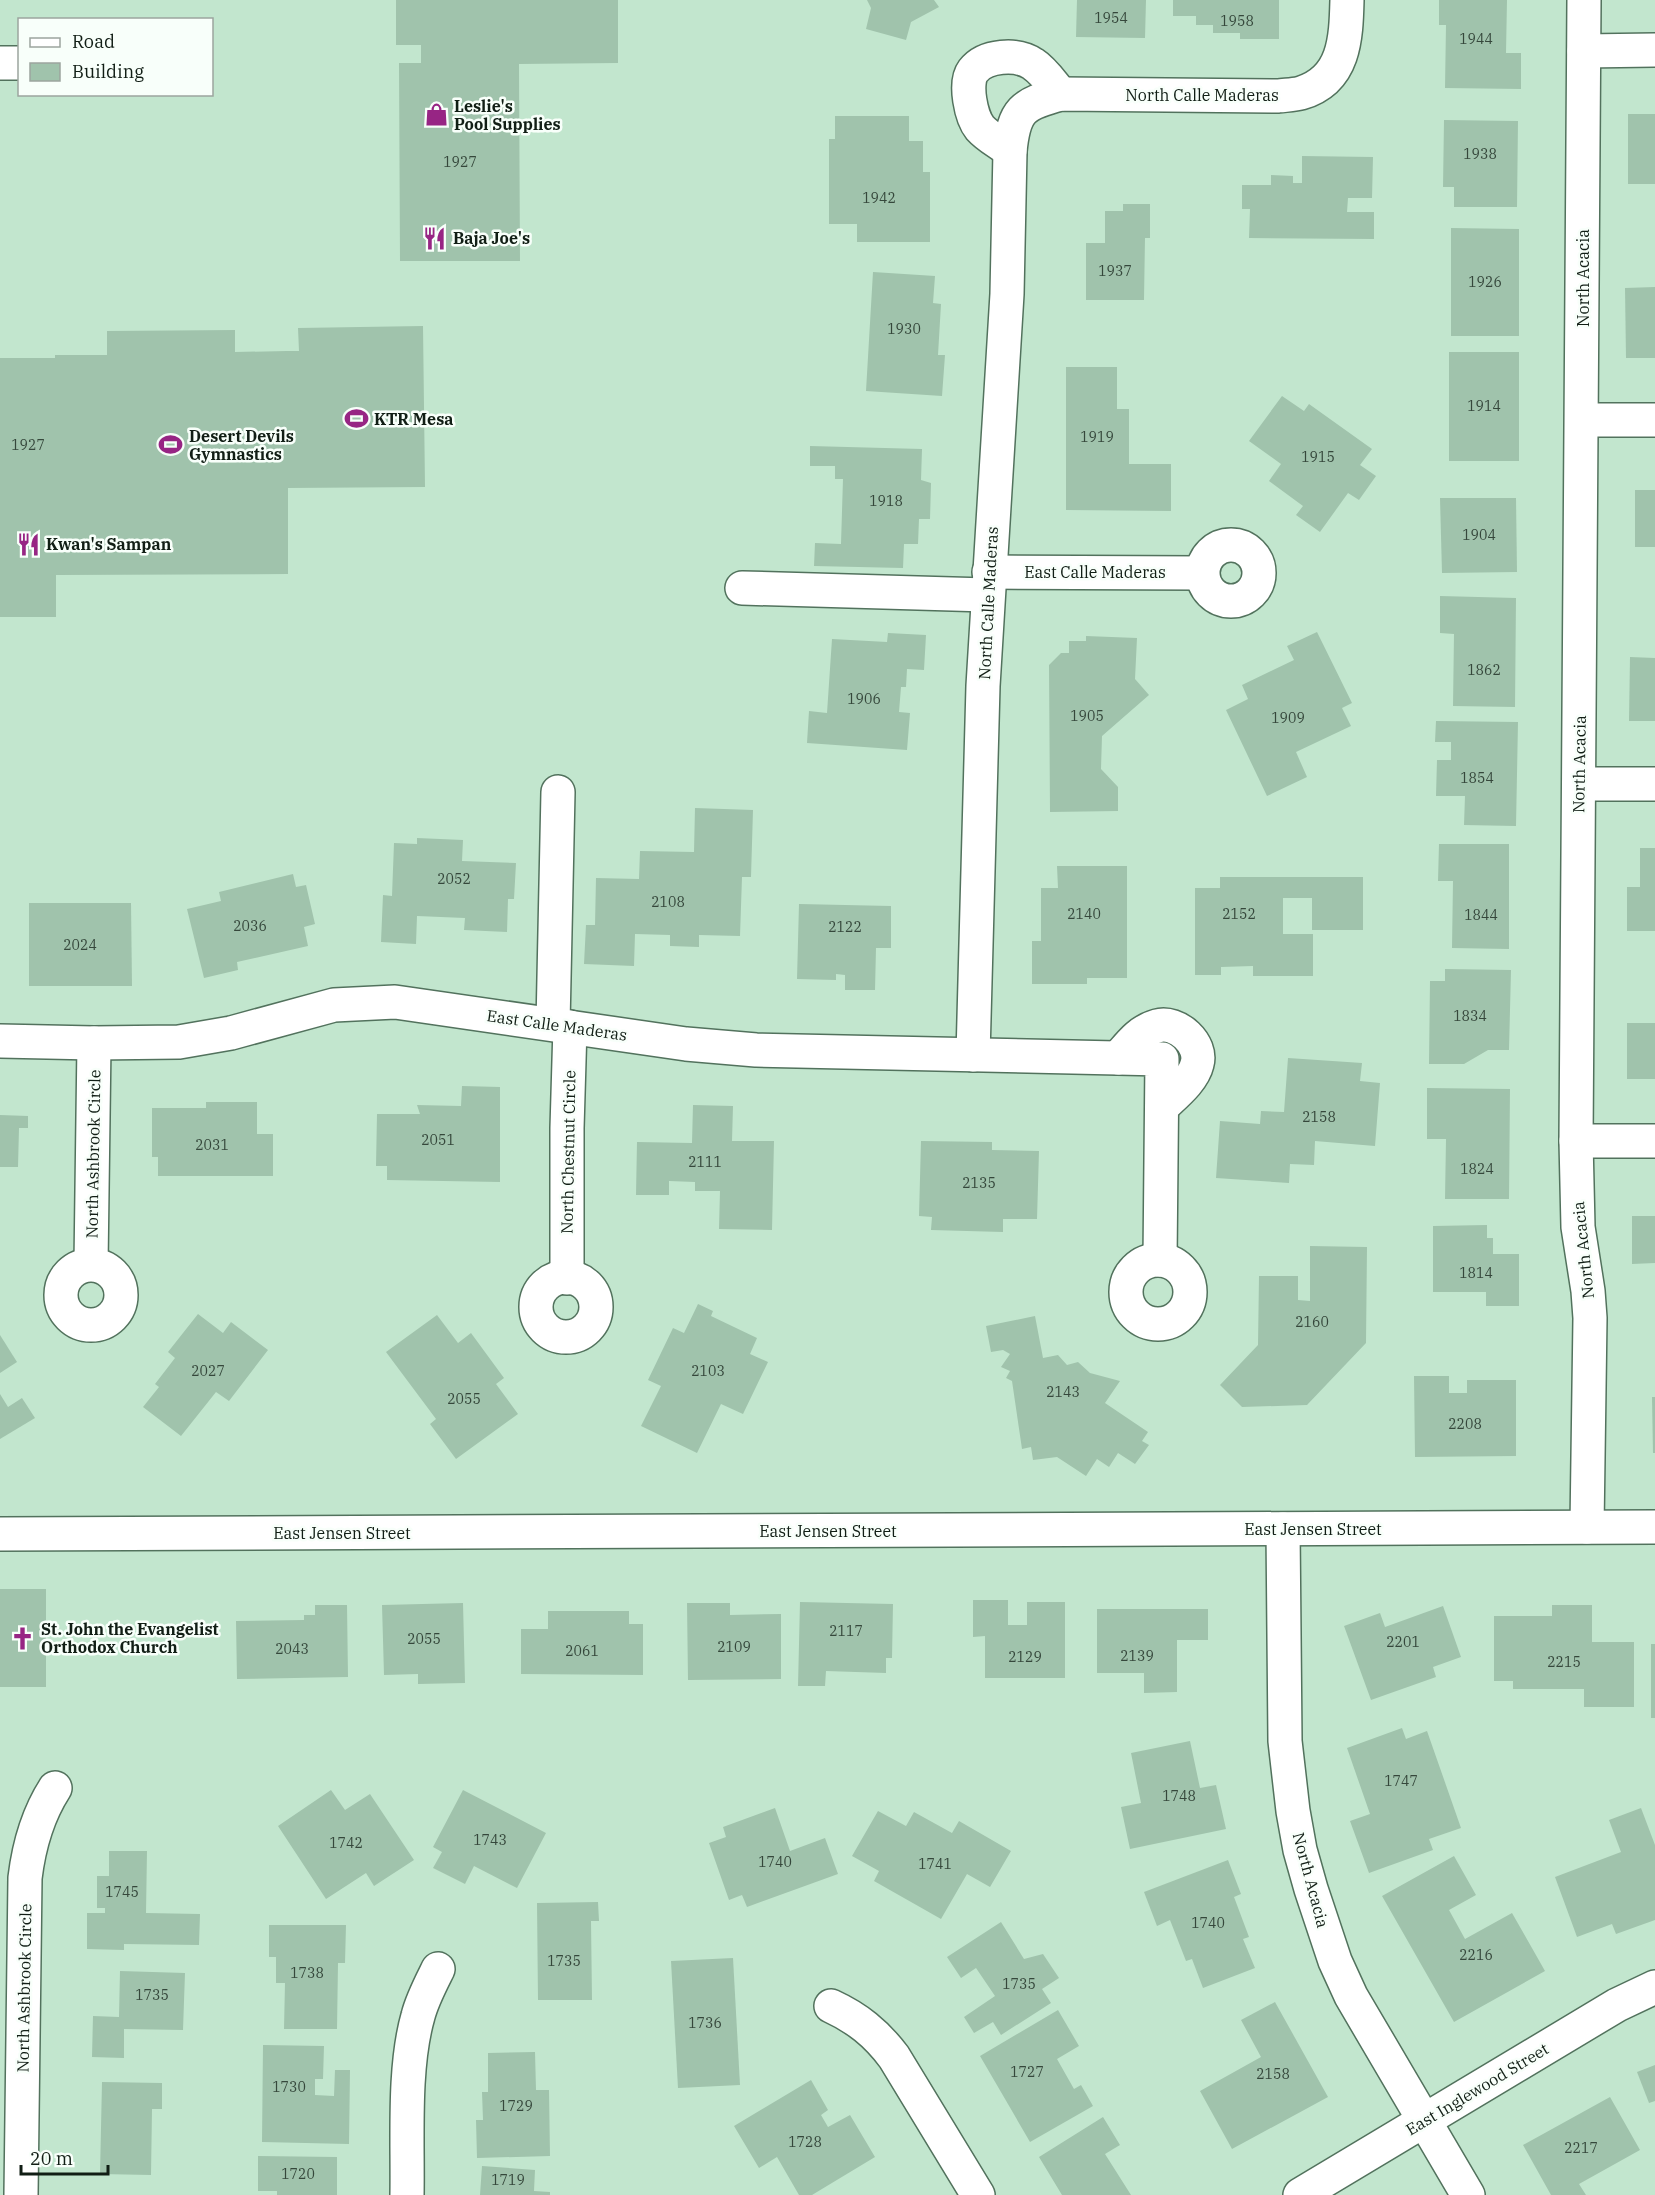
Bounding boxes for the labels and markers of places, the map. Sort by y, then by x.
place label: Leslie's Pool Supplies [454,96,561,134]
shop icon: Leslie's Pool Supplies [423,102,449,128]
restaurant icon: Baja Joe's [422,225,448,251]
place label: Baja Joe's [453,228,530,248]
sports icon: KTR Mesa [343,406,369,432]
place label: KTR Mesa [374,409,453,429]
place label: Desert Devils Gymnastics [189,426,294,464]
sports icon: Desert Devils Gymnastics [158,432,184,458]
restaurant icon: Kwan's Sampan [15,531,41,557]
place label: Kwan's Sampan [46,534,172,554]
place label: St. John the Evangelist Orthodox Church [41,1619,218,1657]
church icon: St. John the Evangelist Orthodox Church [10,1625,36,1651]

